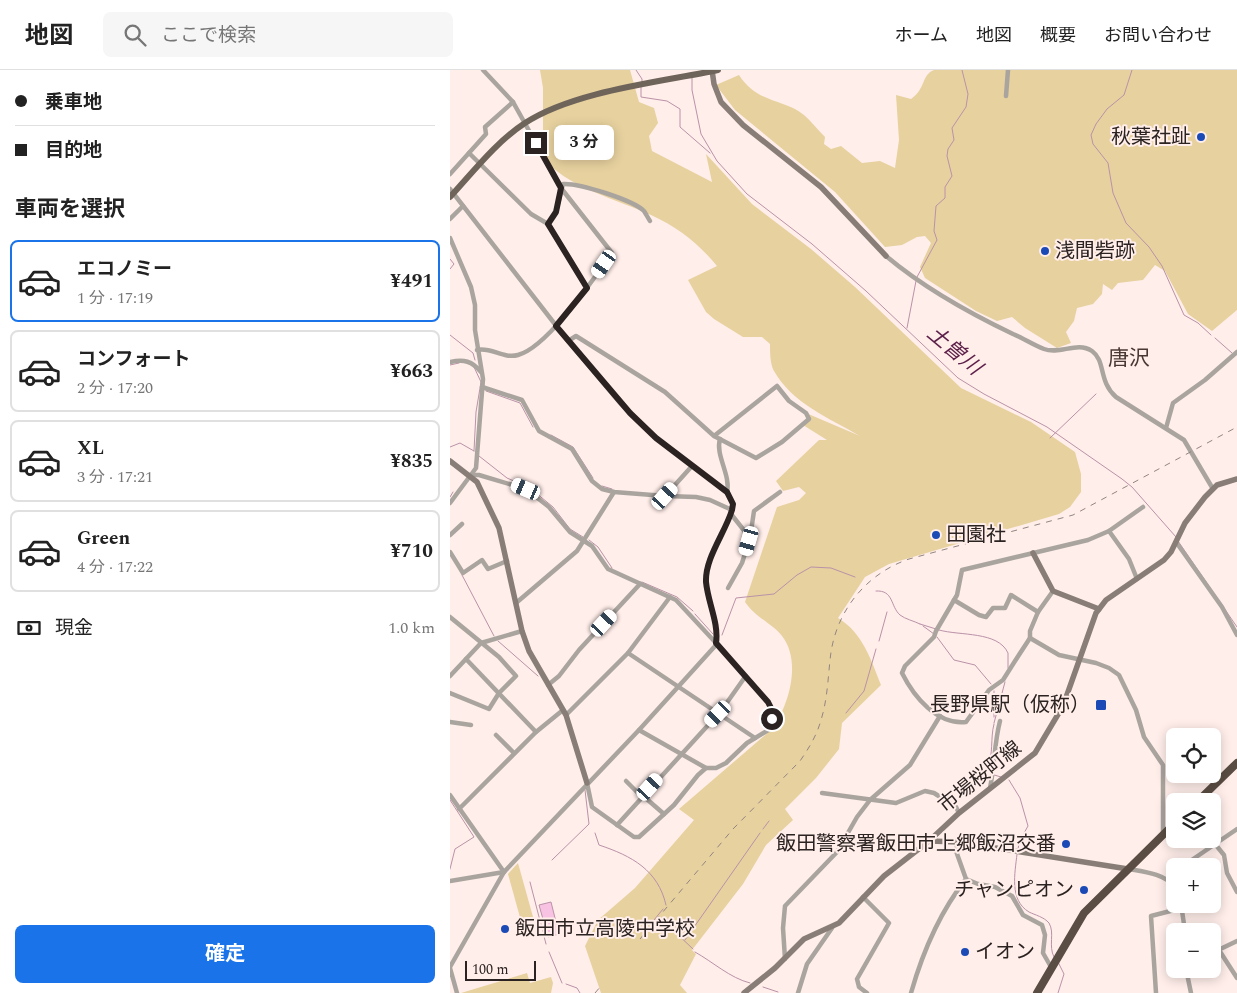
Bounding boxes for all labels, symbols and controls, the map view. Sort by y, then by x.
search box [103,12,453,57]
text: 地図 [25,18,73,54]
icon: search [121,21,149,49]
text: ここで検索 [161,21,256,50]
text: ホーム [895,22,948,49]
text: 地図 [976,22,1012,49]
text: 概要 [1040,22,1076,49]
text: お問い合わせ [1104,22,1212,49]
text: 乗車地 [45,88,102,117]
place label: 秋葉社趾 [1111,122,1191,152]
callout: 3 分 [554,126,614,160]
text: 3 分 [570,130,598,154]
marker: 秋葉社趾 [1195,131,1207,143]
route end [525,132,547,154]
text: 目的地 [45,136,102,165]
text: 車両を選択 [15,193,125,226]
place label: 浅間砦跡 [1055,236,1135,266]
marker: 浅間砦跡 [1039,245,1051,257]
car [589,247,618,281]
text: エコノミー [77,255,172,284]
icon: car [17,259,62,304]
text: ¥491 [390,267,433,296]
text: 1 分 · 17:19 [77,286,153,310]
water label: 土曽川 [920,318,990,385]
district label: 唐沢 [1108,343,1150,375]
text: コンフォート [77,345,190,374]
icon: car [17,349,62,394]
text: ¥663 [390,357,433,386]
text: 2 分 · 17:20 [77,376,153,400]
text: XL [77,434,104,463]
icon: car [17,439,62,484]
text: ¥835 [390,447,433,476]
text: 3 分 · 17:21 [77,465,153,489]
car [509,476,542,502]
car [649,480,680,512]
place label: 田園社 [946,520,1006,550]
text: Green [77,524,130,553]
car [737,525,760,557]
icon: car [17,529,62,574]
marker: 田園社 [930,529,942,541]
text: ¥710 [390,537,433,566]
text: 4 分 · 17:22 [77,555,153,579]
car [588,607,619,639]
icon: cash [15,614,43,642]
text: 現金 [55,614,93,643]
text: 1.0 km [388,616,435,640]
place label: 長野県駅（仮称） [930,690,1090,720]
car [702,698,733,730]
marker: 長野県駅（仮称） [1094,698,1108,712]
route start [761,708,783,730]
map controls [1166,728,1221,978]
button: locate [1166,728,1221,783]
street label: 市場桜町線 [932,734,1028,820]
car [634,771,665,803]
button: layers [1166,793,1221,848]
place label: 飯田警察署飯田市上郷飯沼交番 [776,829,1056,859]
marker: 飯田警察署飯田市上郷飯沼交番 [1060,838,1072,850]
button: + [1166,858,1221,913]
place label: チャンピオン [954,875,1074,905]
marker: チャンピオン [1078,884,1090,896]
place label: 飯田市立高陵中学校 [515,914,695,944]
marker: 飯田市立高陵中学校 [499,923,511,935]
button: − [1166,923,1221,978]
button: 確定 [15,925,435,983]
place label: イオン [975,937,1035,967]
marker: イオン [959,946,971,958]
scale bar [465,958,536,981]
text: 100 m [472,959,509,980]

